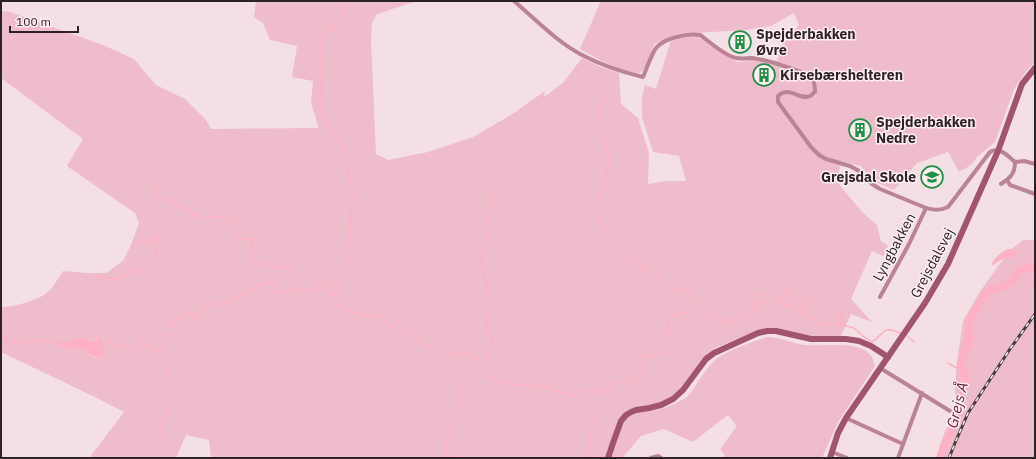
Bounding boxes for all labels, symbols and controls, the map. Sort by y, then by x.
scale bar [10,8,78,34]
text: 100 m [16,14,51,29]
place label: Spejderbakken Øvre [756,25,856,59]
building icon: Spejderbakken Øvre [727,29,753,55]
building icon: Kirsebærshelteren [751,62,777,88]
place label: Kirsebærshelteren [780,66,903,84]
place label: Spejderbakken Nedre [876,113,976,147]
building icon: Spejderbakken Nedre [847,117,873,143]
school or university icon: Grejsdal Skole [919,164,945,190]
place label: Grejsdal Skole [821,168,916,186]
street label: Lyngbakken [869,210,919,284]
street label: Grejsdalsvej [906,225,958,301]
water label: Grejs Å [942,380,972,430]

